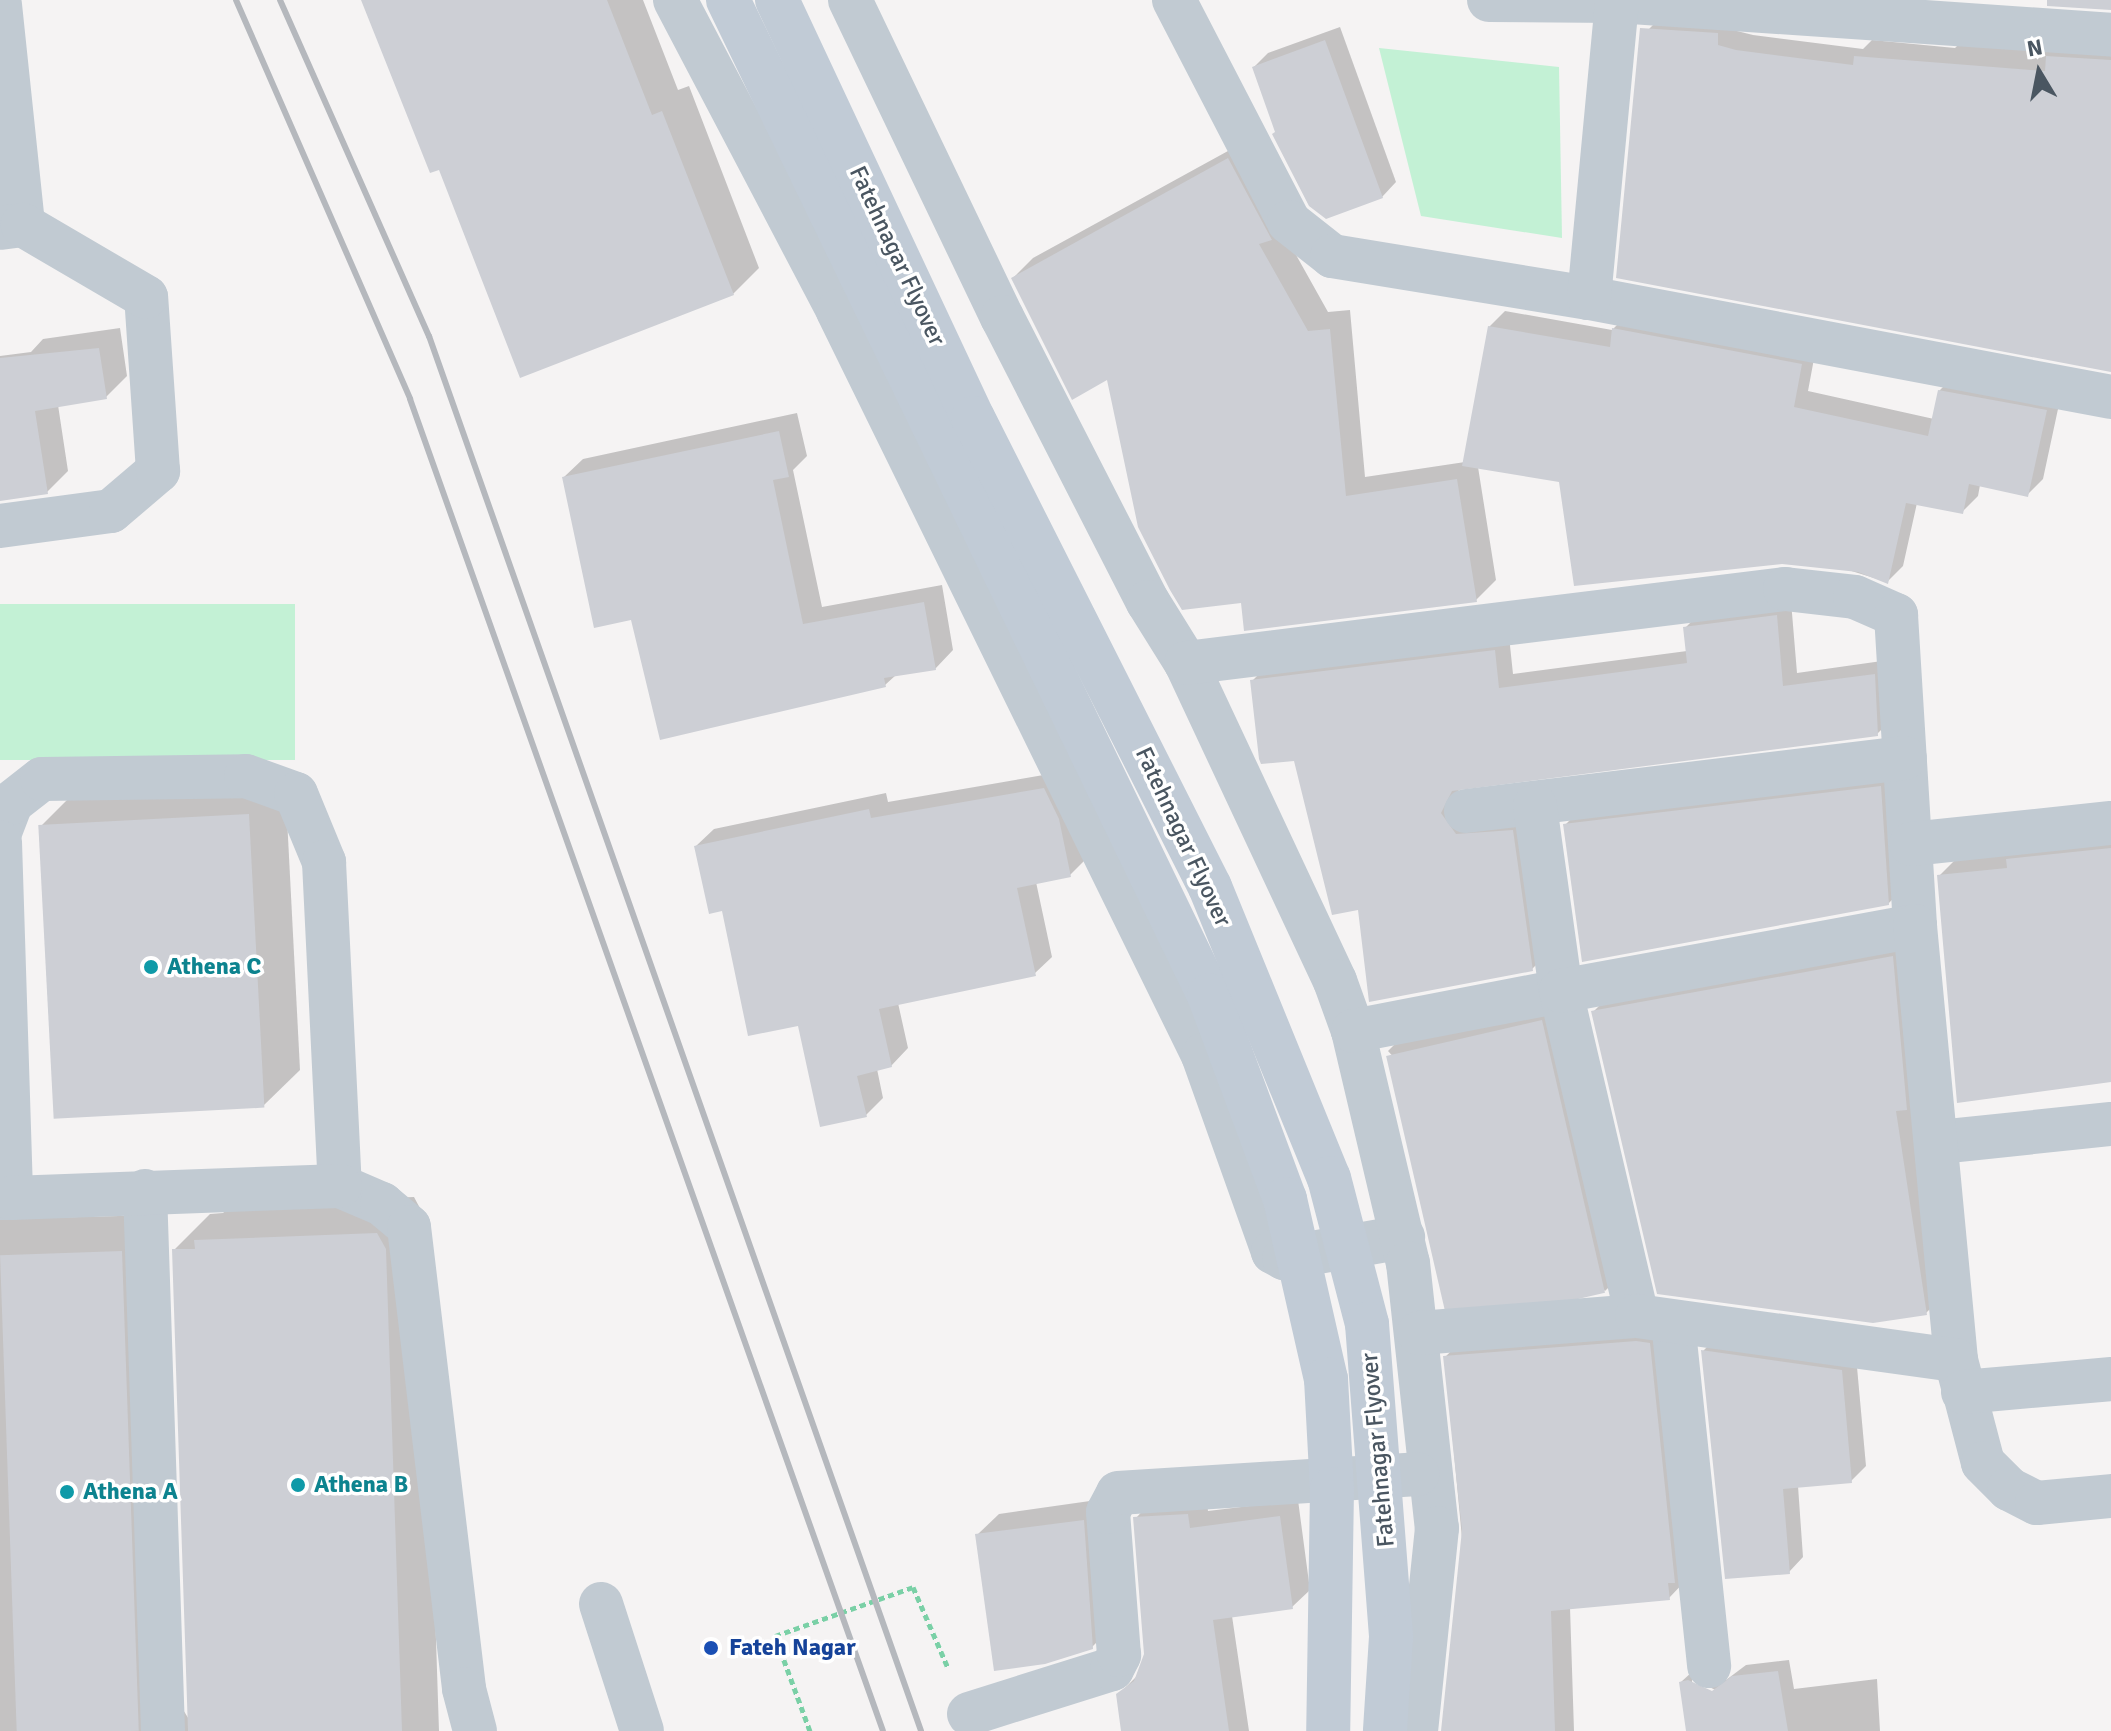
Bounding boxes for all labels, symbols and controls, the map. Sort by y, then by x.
north arrow [1999,32,2079,112]
text: N [2025,33,2045,62]
street label: Fatehnagar Flyover [843,162,951,350]
street label: Fatehnagar Flyover [1129,743,1237,931]
place label: Athena C [167,953,261,981]
marker: Athena C [142,958,160,976]
street label: Fatehnagar Flyover [1355,1352,1401,1548]
place label: Athena B [314,1471,408,1499]
marker: Athena B [289,1476,307,1494]
place label: Athena A [83,1478,178,1506]
marker: Athena A [58,1483,76,1501]
place label: Fateh Nagar [729,1634,856,1662]
marker: Fateh Nagar [700,1637,722,1659]

